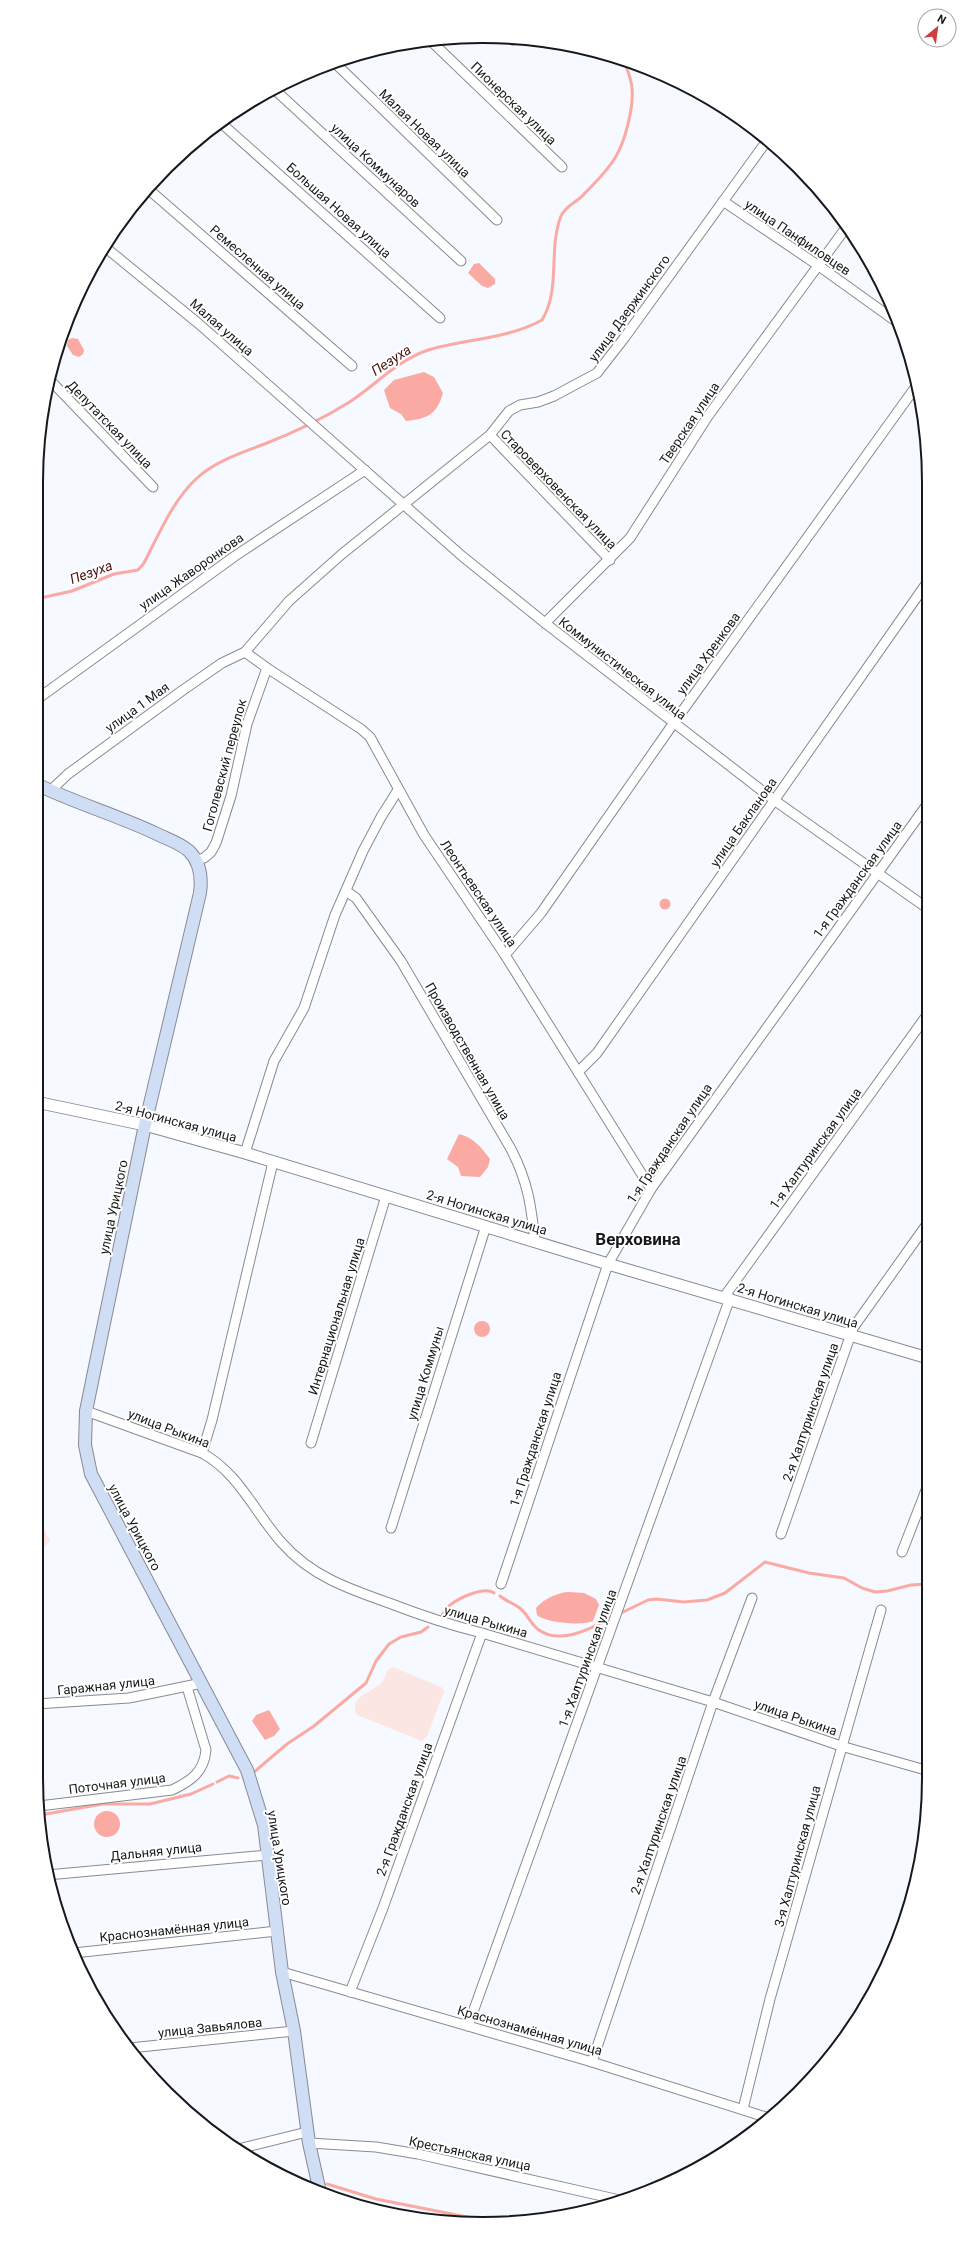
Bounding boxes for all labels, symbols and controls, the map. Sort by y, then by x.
north arrow [917,8,957,48]
text: N [935,12,948,27]
street label: Пионерская улица [468,59,559,148]
street label: Малая Новая улица [376,86,473,181]
street label: улица Коммунаров [328,120,423,211]
street label: Большая Новая улица [283,160,394,261]
street label: улица Панфиловцев [742,197,853,278]
street label: Ремесленная улица [207,222,308,313]
street label: улица Дзержинского [586,252,673,365]
street label: Малая улица [187,296,256,359]
water label: Пезуха [368,341,414,379]
street label: Депутатская улица [64,377,155,471]
street label: Тверская улица [656,379,722,467]
street label: Староверховенская улица [498,426,620,552]
street label: улица Жаворонкова [136,530,246,613]
water label: Пезуха [67,557,115,587]
street label: улица Хренкова [674,609,743,697]
street label: Коммунистическая улица [556,614,689,723]
street label: улица 1 Мая [103,679,172,736]
street label: Гоголевский переулок [200,697,249,833]
street label: улица Бакланова [707,775,780,870]
street label: 1-я Гражданская улица [810,818,905,941]
street label: Леонтьевская улица [437,837,520,950]
street label: Производственная улица [422,980,513,1122]
street label: 1-я Гражданская улица [624,1081,715,1206]
street label: 1-я Халтуринская улица [767,1085,864,1212]
street label: 2-я Ногинская улица [113,1098,238,1145]
street label: улица Урицкого [96,1159,131,1256]
street label: 2-я Ногинская улица [425,1187,549,1238]
district label: Верховина [595,1229,681,1249]
street label: Интернациональная улица [305,1236,368,1397]
street label: 2-я Ногинская улица [736,1280,860,1331]
street label: улица Коммуны [404,1324,447,1422]
street label: 2-я Халтуринская улица [780,1341,841,1483]
street label: 1-я Гражданская улица [507,1370,564,1508]
street label: улица Рыкина [126,1406,212,1451]
street label: улица Урицкого [105,1481,164,1573]
street label: 1-я Халтуринская улица [556,1587,619,1729]
street label: улица Рыкина [442,1602,529,1641]
street label: Гаражная улица [57,1673,156,1698]
street label: улица Рыкина [753,1696,839,1739]
street label: 2-я Гражданская улица [373,1740,436,1878]
street label: 2-я Халтуринская улица [628,1754,689,1896]
street label: Поточная улица [68,1770,166,1797]
street label: 3-я Халтуринская улица [771,1784,824,1928]
street label: улица Урицкого [265,1809,294,1907]
street label: Дальняя улица [109,1839,203,1864]
street label: Краснознамённая улица [99,1914,249,1945]
street label: Краснознамённая улица [456,2003,604,2058]
street label: улица Завьялова [157,2015,263,2040]
street label: Крестьянская улица [408,2133,532,2174]

